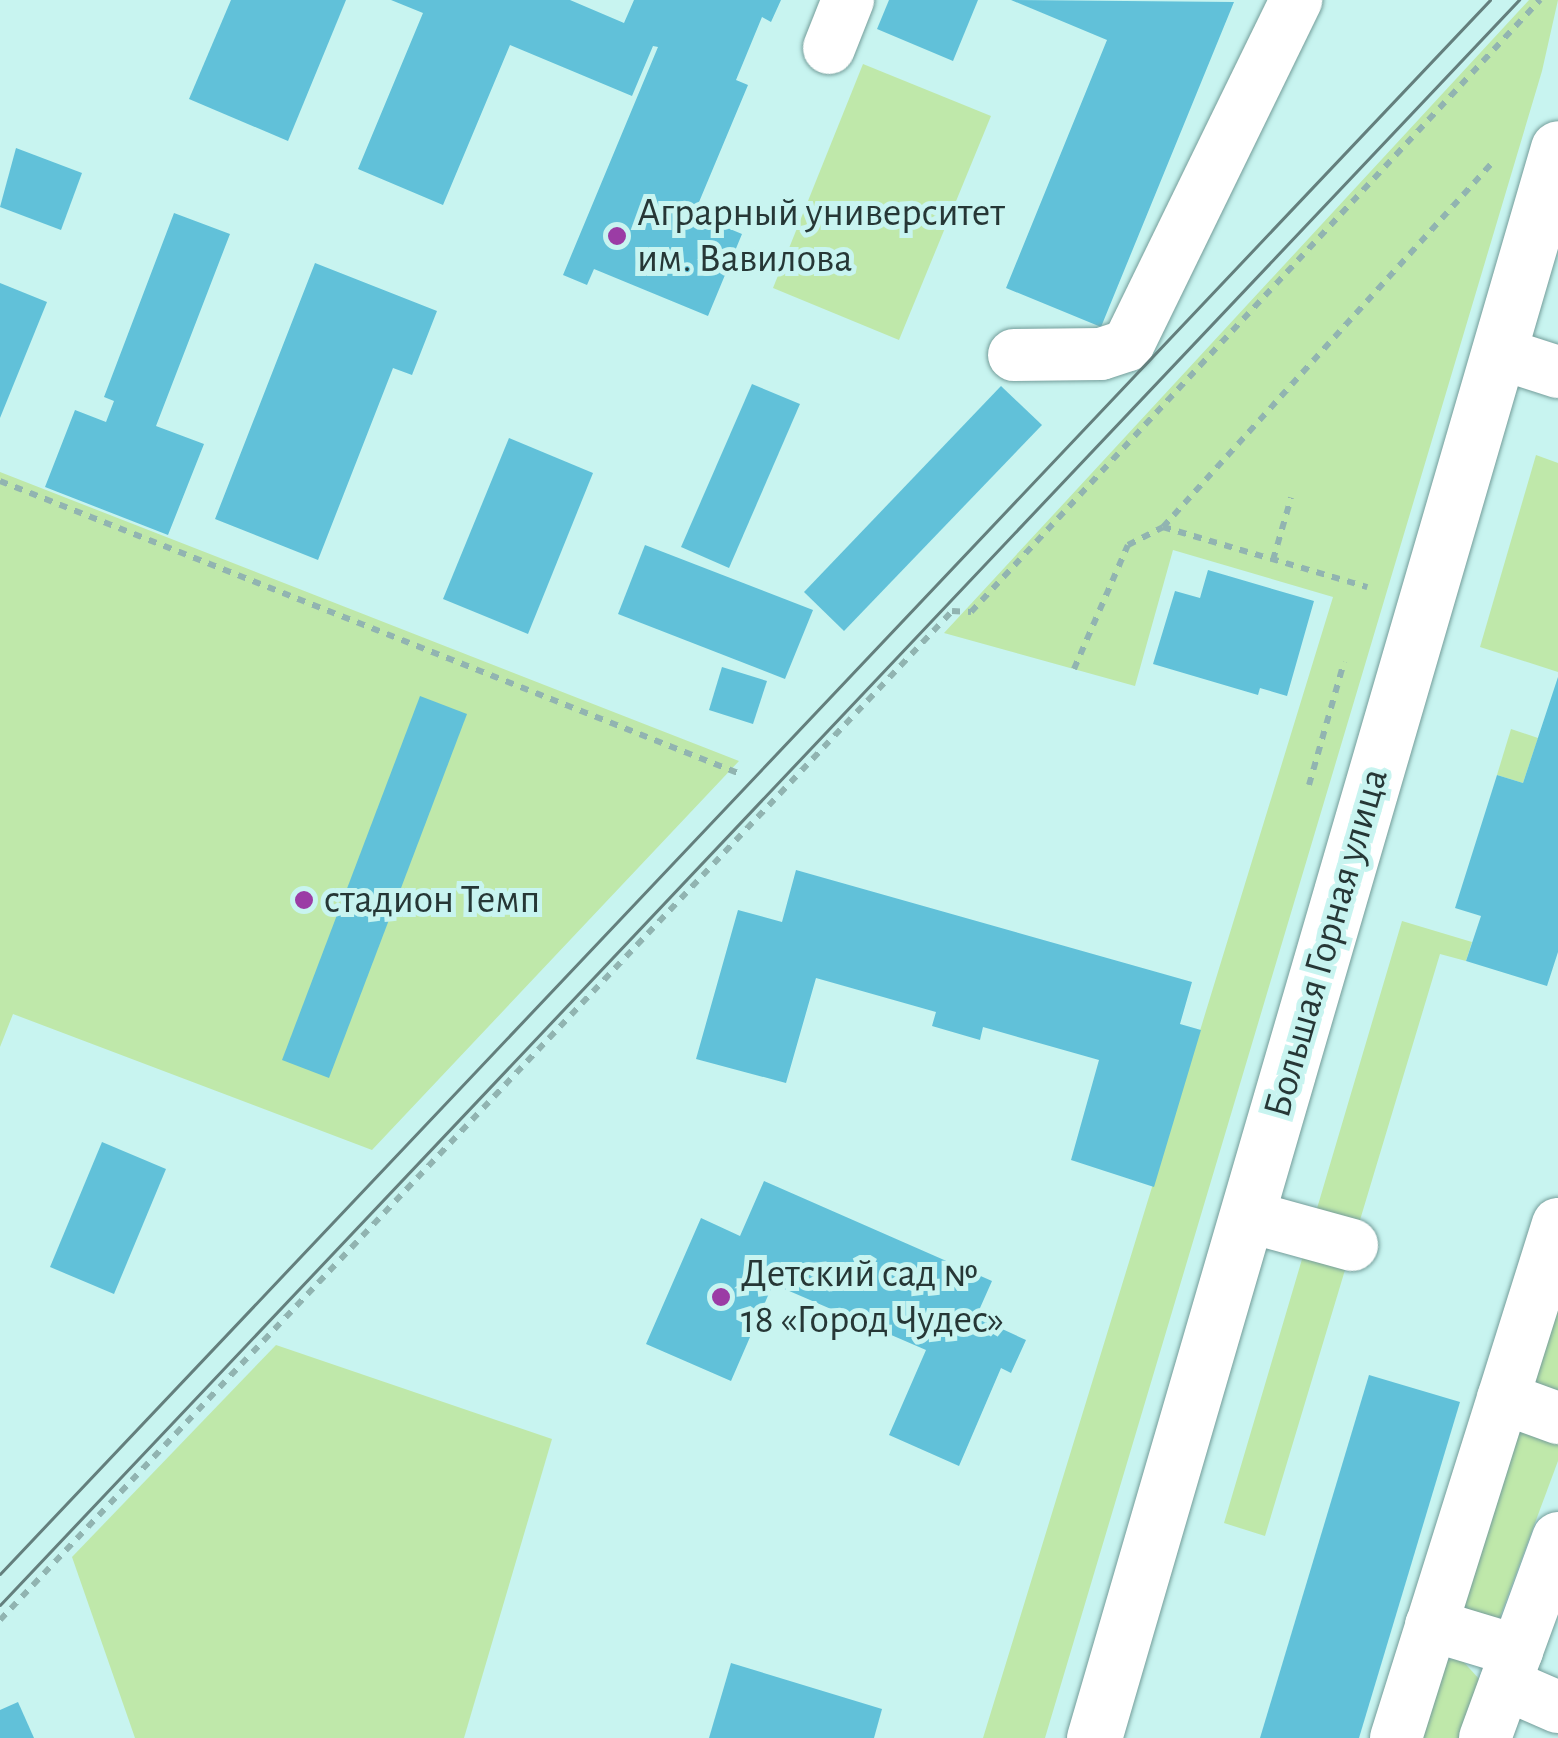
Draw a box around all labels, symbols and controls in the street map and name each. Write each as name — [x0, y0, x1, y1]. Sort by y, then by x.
place label: Аграрный университет им. Вавилова — [637, 189, 1005, 283]
marker: Аграрный университет им. Вавилова — [606, 225, 628, 247]
street label: Большая Горная улица — [1253, 763, 1399, 1123]
place label: стадион Темп — [324, 876, 540, 924]
marker: стадион Темп — [293, 889, 315, 911]
place label: Детский сад № 18 «Город Чудес» — [741, 1250, 1004, 1344]
marker: Детский сад № 18 «Город Чудес» — [710, 1286, 732, 1308]

